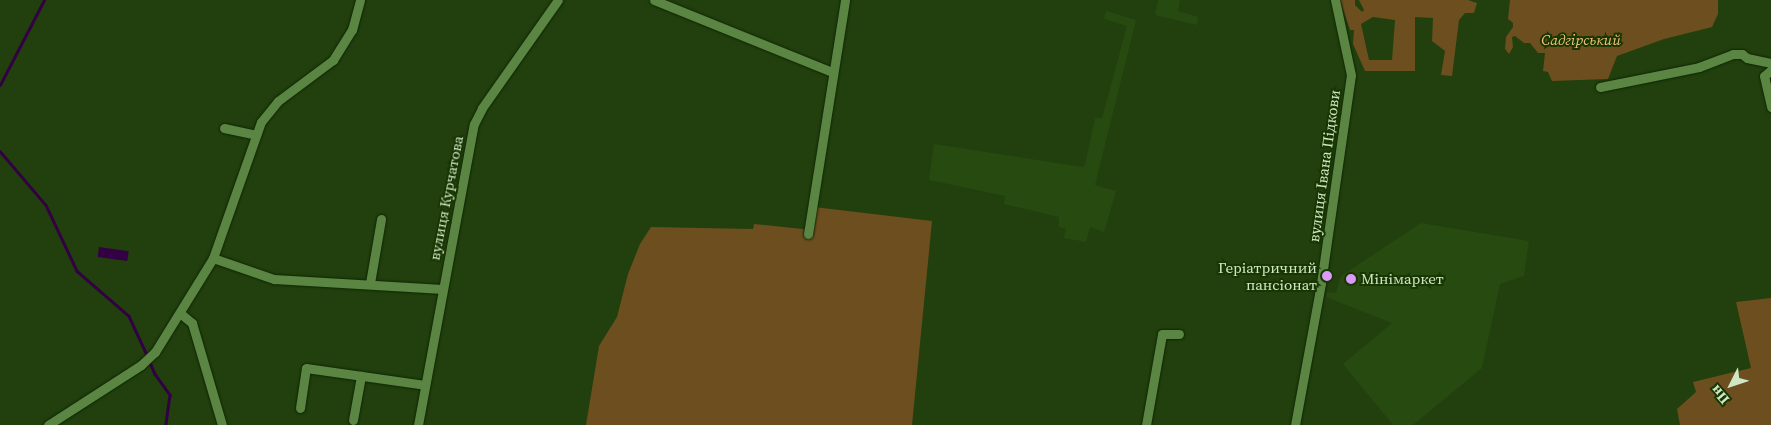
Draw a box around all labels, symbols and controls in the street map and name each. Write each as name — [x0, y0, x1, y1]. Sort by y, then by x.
park label: Садгірський — [1541, 31, 1621, 49]
street label: вулиця Івана Підкови — [1304, 89, 1344, 243]
street label: вулиця Курчатова — [425, 134, 467, 262]
place label: Геріатричний пансіонат — [1218, 258, 1317, 293]
marker: Геріатричний пансіонат — [1321, 270, 1333, 282]
place label: Мінімаркет — [1361, 270, 1444, 288]
marker: Мінімаркет — [1345, 273, 1357, 285]
north arrow — [1706, 360, 1756, 410]
text: Пн — [1706, 381, 1734, 409]

